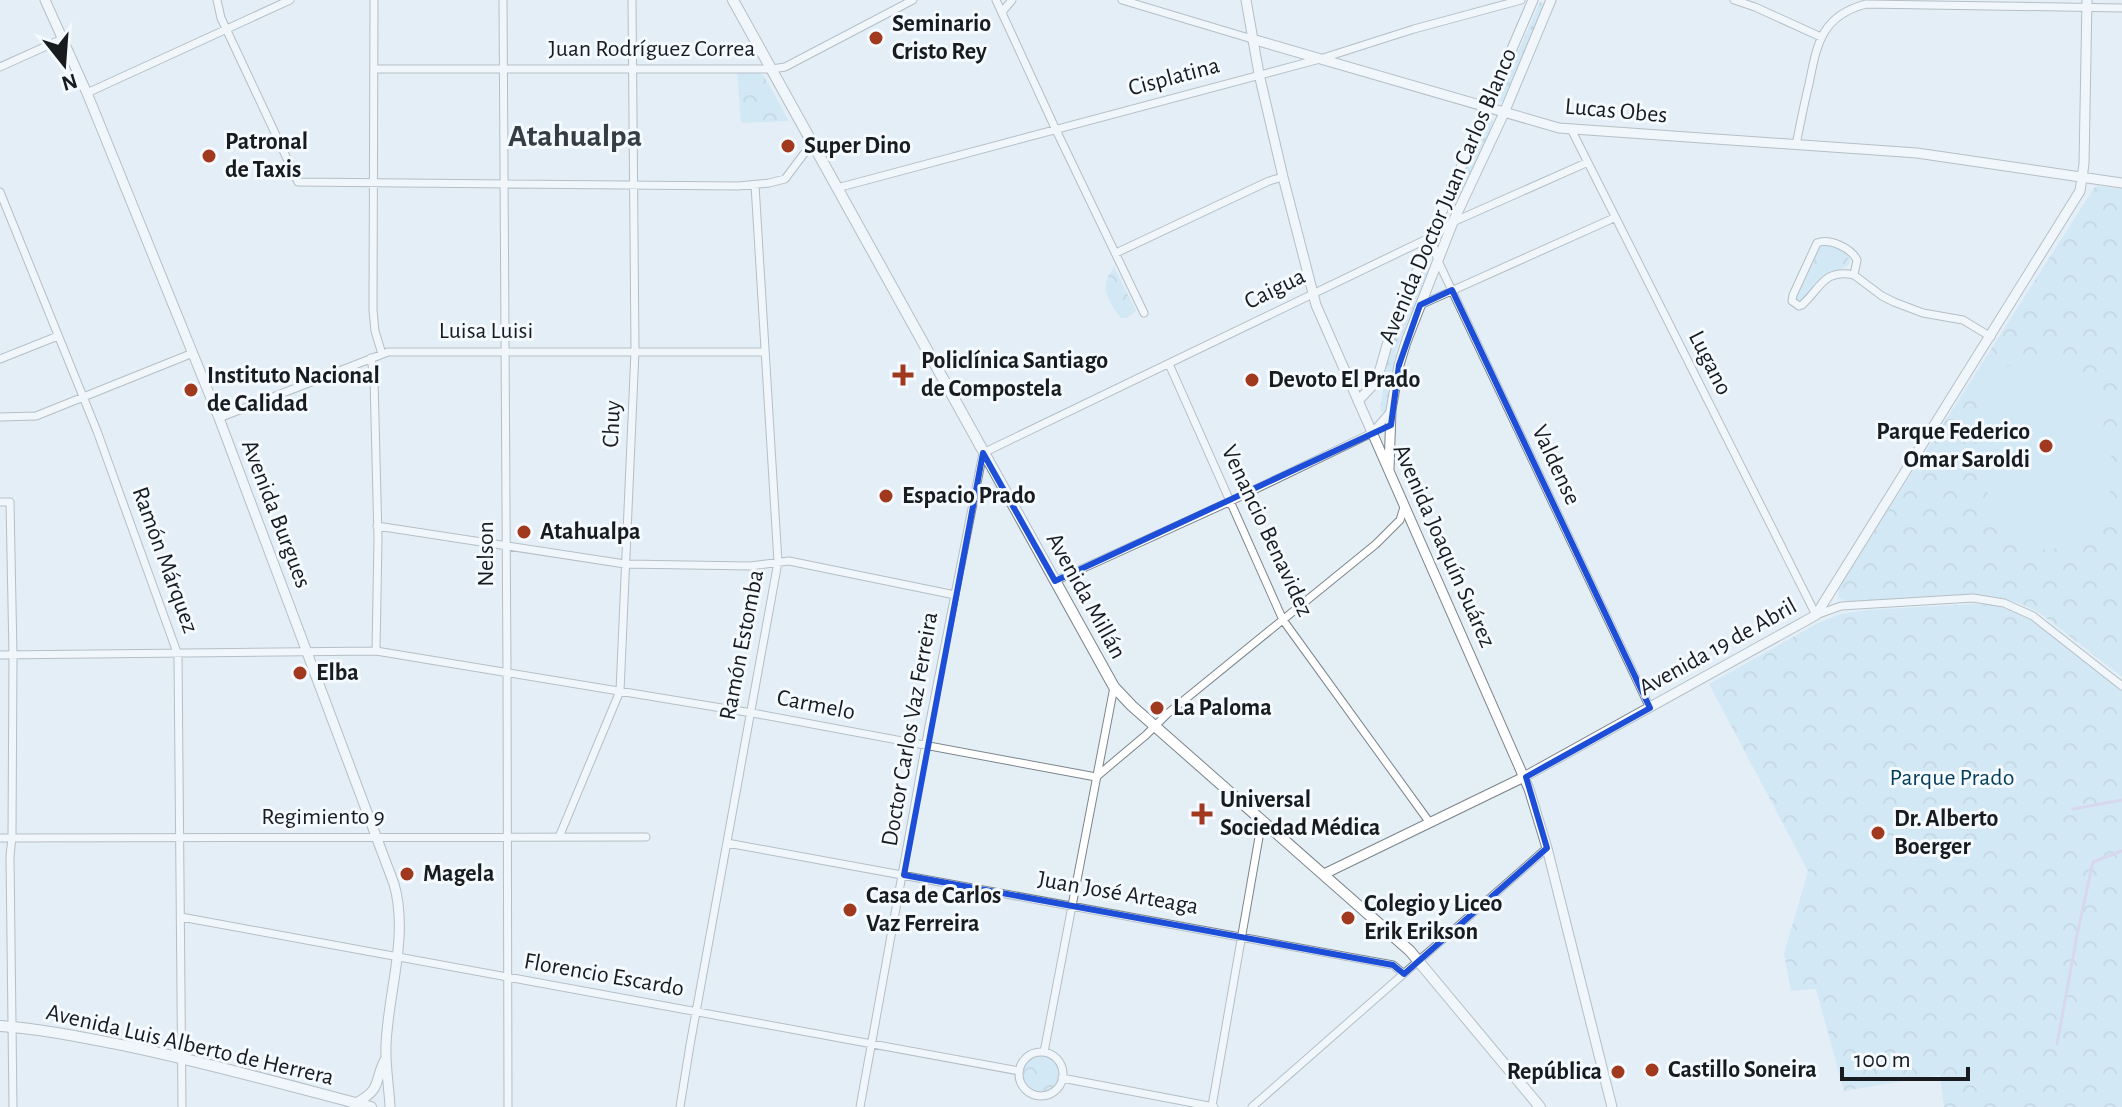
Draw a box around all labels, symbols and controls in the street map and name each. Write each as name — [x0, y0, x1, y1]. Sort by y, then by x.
place label: Seminario Cristo Rey — [892, 12, 991, 64]
north arrow — [24, 24, 104, 104]
marker: Seminario Cristo Rey — [867, 29, 885, 47]
street label: Juan Rodríguez Correa — [549, 37, 755, 61]
street label: Avenida Doctor Juan Carlos Blanco — [1375, 45, 1521, 347]
street label: Cisplatina — [1126, 53, 1222, 101]
text: N — [59, 69, 80, 95]
street label: Lucas Obes — [1564, 95, 1668, 127]
district label: Atahualpa — [508, 120, 642, 152]
place label: Patronal de Taxis — [225, 130, 308, 182]
place label: Super Dino — [804, 134, 911, 158]
marker: Super Dino — [779, 137, 797, 155]
marker: Patronal de Taxis — [200, 147, 218, 165]
street label: Caigua — [1241, 264, 1309, 314]
street label: Luisa Luisi — [439, 319, 533, 343]
street label: Lugano — [1684, 327, 1736, 399]
place label: Policlínica Santiago de Compostela — [921, 349, 1108, 401]
place label: Instituto Nacional de Calidad — [207, 364, 380, 416]
marker: Policlínica Santiago de Compostela — [892, 364, 914, 386]
place label: Devoto El Prado — [1268, 368, 1420, 392]
marker: Devoto El Prado — [1243, 371, 1261, 389]
marker: Instituto Nacional de Calidad — [182, 381, 200, 399]
street label: Chuy — [599, 400, 625, 448]
place label: Parque Federico Omar Saroldi — [1876, 420, 2030, 472]
street label: Valdense — [1527, 421, 1585, 509]
street label: Avenida Burgues — [237, 437, 315, 591]
marker: Parque Federico Omar Saroldi — [2037, 437, 2055, 455]
street label: Avenida Joaquín Suárez — [1388, 441, 1500, 651]
street label: Venancio Benavidez — [1217, 442, 1317, 621]
street label: Ramón Márquez — [127, 484, 203, 636]
place label: Espacio Prado — [902, 484, 1036, 508]
marker: Espacio Prado — [877, 487, 895, 505]
place label: Atahualpa — [540, 520, 641, 544]
street label: Nelson — [474, 521, 498, 587]
marker: Atahualpa — [515, 523, 533, 541]
street label: Avenida Millán — [1042, 529, 1130, 663]
street label: Ramón Estomba — [716, 568, 768, 722]
street label: Avenida 19 de Abril — [1635, 594, 1801, 700]
street label: Doctor Carlos Vaz Ferreira — [878, 610, 942, 848]
place label: Elba — [316, 661, 359, 685]
marker: Elba — [291, 664, 309, 682]
street label: Carmelo — [775, 686, 857, 724]
place label: La Paloma — [1173, 696, 1272, 720]
marker: La Paloma — [1148, 699, 1166, 717]
park label: Parque Prado — [1890, 766, 2014, 790]
place label: Universal Sociedad Médica — [1220, 788, 1380, 840]
marker: Universal Sociedad Médica — [1191, 803, 1213, 825]
street label: Regimiento 9 — [261, 805, 385, 829]
place label: Dr. Alberto Boerger — [1894, 807, 1999, 859]
marker: Dr. Alberto Boerger — [1869, 824, 1887, 842]
place label: Magela — [423, 862, 494, 886]
marker: Magela — [398, 865, 416, 883]
street label: Juan José Arteaga — [1036, 867, 1200, 919]
place label: Casa de Carlos Vaz Ferreira — [866, 884, 1001, 936]
place label: Colegio y Liceo Erik Erikson — [1364, 892, 1503, 944]
marker: Casa de Carlos Vaz Ferreira — [841, 901, 859, 919]
marker: Colegio y Liceo Erik Erikson — [1339, 909, 1357, 927]
street label: Florencio Escardo — [522, 949, 686, 1001]
street label: Avenida Luis Alberto de Herrera — [44, 1000, 336, 1090]
scale bar — [1842, 1031, 1968, 1081]
text: 100 m — [1854, 1048, 1911, 1072]
place label: Castillo Soneira — [1668, 1058, 1817, 1082]
place label: República — [1507, 1060, 1602, 1084]
marker: Castillo Soneira — [1643, 1061, 1661, 1079]
marker: República — [1609, 1063, 1627, 1081]

